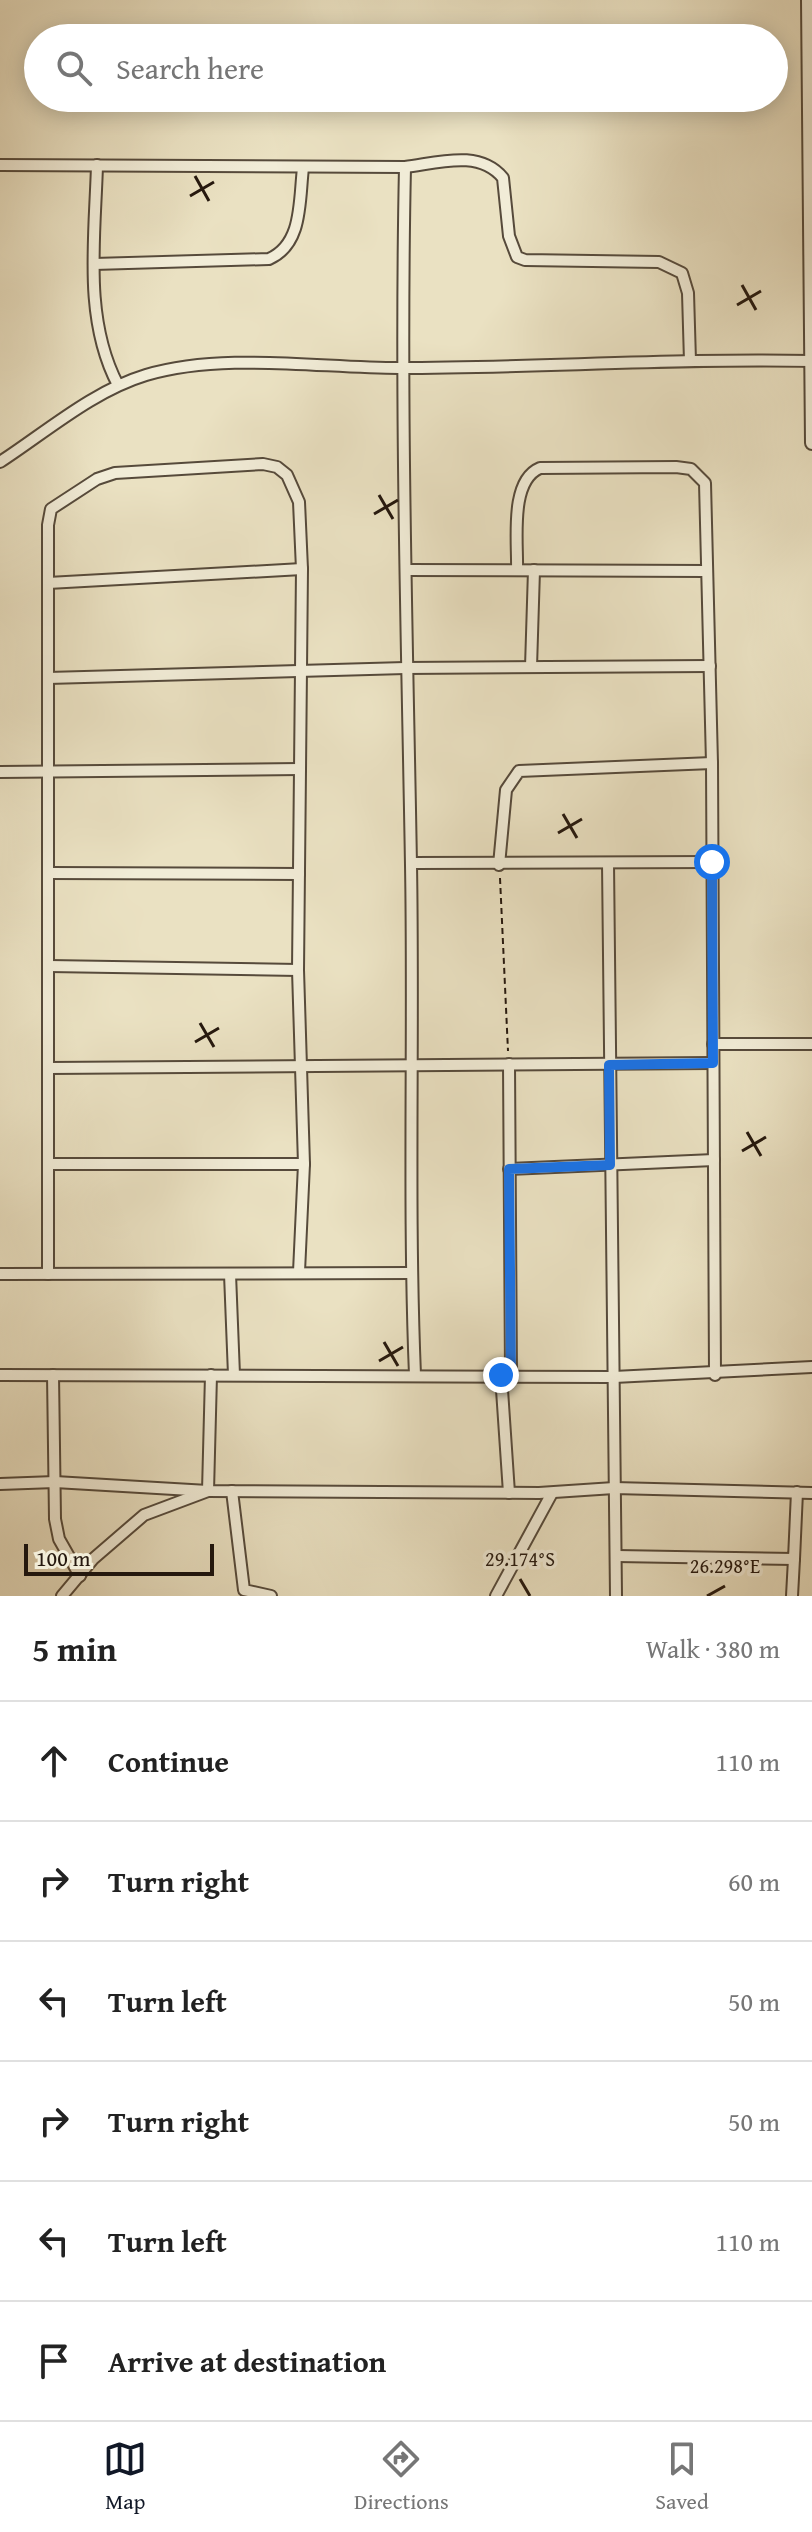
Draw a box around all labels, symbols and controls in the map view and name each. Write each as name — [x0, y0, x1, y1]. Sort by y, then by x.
search box — [24, 24, 788, 112]
icon: search — [52, 46, 96, 90]
text: Search here — [116, 46, 264, 90]
route start — [694, 844, 730, 880]
route end — [483, 1357, 519, 1393]
scale bar — [24, 1540, 214, 1576]
text: 100 m — [36, 1542, 91, 1574]
text: 29.174°S — [485, 1544, 555, 1573]
text: 26.298°E — [690, 1551, 760, 1580]
text: 5 min — [32, 1624, 117, 1673]
text: Walk · 380 m — [646, 1629, 780, 1668]
icon: ahead — [32, 1739, 76, 1783]
text: Continue — [108, 1739, 229, 1783]
text: 110 m — [715, 1742, 780, 1781]
icon: right — [32, 1859, 76, 1903]
text: Turn right — [108, 1859, 249, 1903]
text: 60 m — [728, 1862, 780, 1901]
icon: left — [32, 1979, 76, 2023]
text: Turn left — [108, 1979, 227, 2023]
text: 50 m — [728, 1982, 780, 2021]
icon: right — [32, 2099, 76, 2143]
text: Turn right — [108, 2099, 249, 2143]
text: 50 m — [728, 2102, 780, 2141]
icon: left — [32, 2219, 76, 2263]
text: Turn left — [108, 2219, 227, 2263]
text: 110 m — [715, 2222, 780, 2261]
icon: arrive — [32, 2339, 76, 2383]
text: Arrive at destination — [108, 2339, 386, 2383]
tab: Map — [103, 2437, 147, 2517]
tab: Directions — [354, 2437, 449, 2517]
tab: Saved — [655, 2437, 709, 2517]

